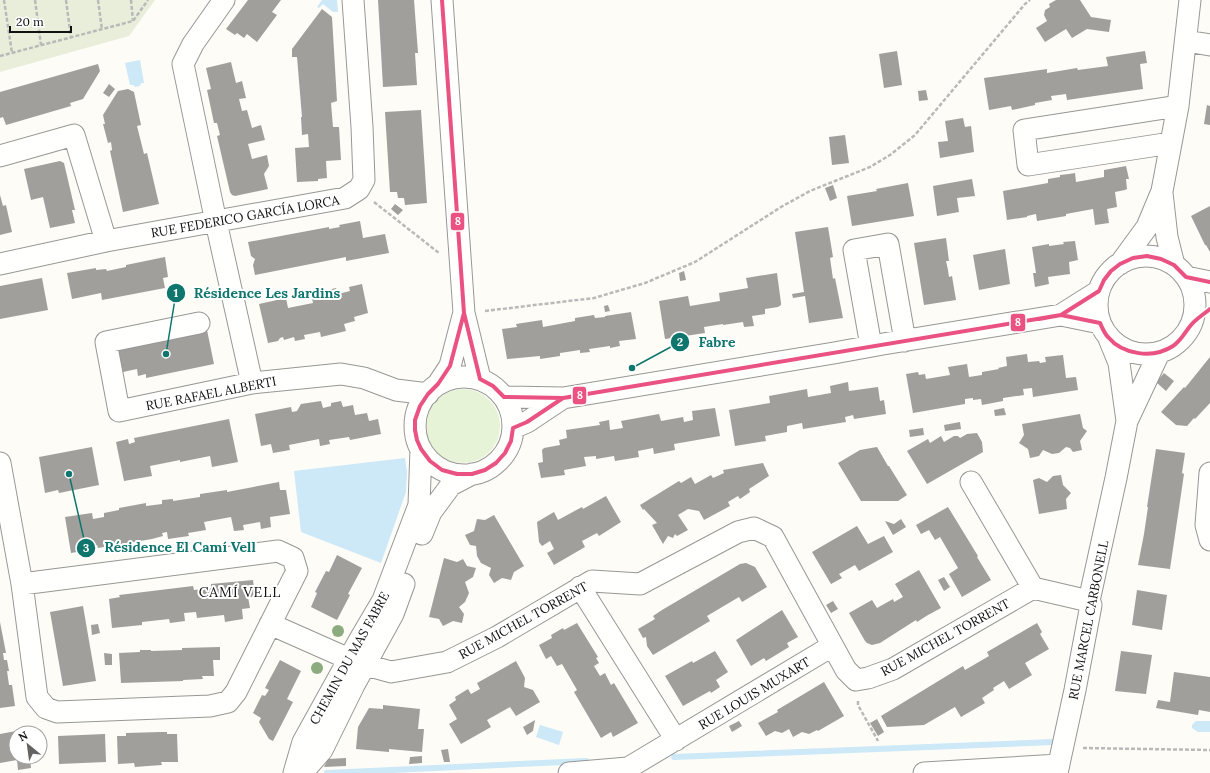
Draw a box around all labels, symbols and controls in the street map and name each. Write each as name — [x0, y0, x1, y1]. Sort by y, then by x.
scale bar — [10, 8, 71, 34]
text: 20 m — [16, 14, 44, 29]
street label: RUE FEDERICO GARCÍA LORCA — [149, 191, 342, 241]
line badge: 8 — [450, 212, 465, 231]
text: 8 — [455, 214, 461, 228]
callout: Résidence Les Jardins — [166, 280, 349, 306]
text: Résidence Les Jardins — [194, 284, 340, 302]
text: 1 — [174, 285, 179, 300]
line badge: 8 — [1010, 313, 1026, 332]
text: 8 — [1015, 315, 1021, 329]
callout: Fabre — [670, 329, 743, 355]
text: Fabre — [699, 333, 736, 351]
text: 2 — [677, 334, 683, 349]
street label: RUE RAFAEL ALBERTI — [144, 372, 278, 414]
line badge: 8 — [572, 386, 587, 405]
text: 8 — [577, 388, 583, 402]
callout: Résidence El Camí Vell — [76, 535, 263, 561]
text: Résidence El Camí Vell — [104, 538, 256, 556]
street label: RUE MARCEL CARBONELL — [1065, 538, 1112, 701]
text: 3 — [83, 540, 90, 555]
street label: RUE MICHEL TORRENT — [456, 578, 591, 663]
district label: CAMÍ VELL — [199, 583, 281, 601]
street label: CHEMIN DU MAS FABRE — [306, 589, 393, 728]
street label: RUE MICHEL TORRENT — [878, 595, 1013, 680]
street label: RUE LOUIS MUXART — [695, 653, 814, 733]
north arrow — [8, 725, 48, 765]
text: N — [16, 728, 31, 744]

